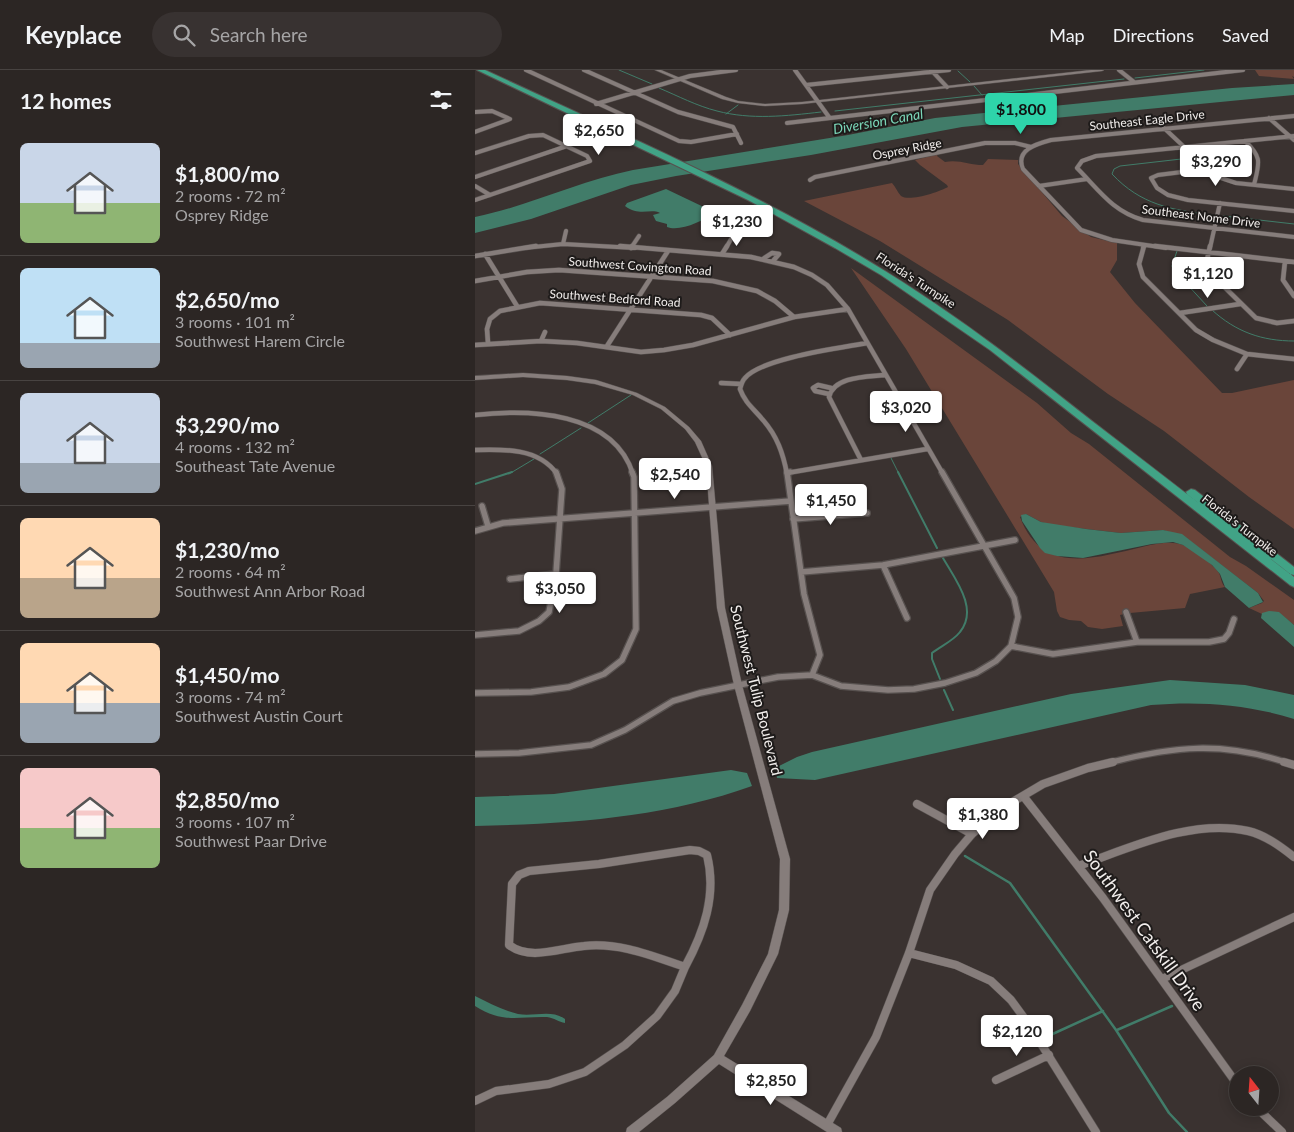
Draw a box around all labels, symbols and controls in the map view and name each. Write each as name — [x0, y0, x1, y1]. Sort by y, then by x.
search box — [152, 12, 502, 57]
text: Keyplace — [25, 20, 122, 49]
icon: search — [170, 21, 198, 49]
text: Search here — [210, 23, 308, 46]
text: Map — [1049, 24, 1085, 46]
text: Directions — [1113, 24, 1194, 46]
text: Saved — [1222, 24, 1269, 46]
icon: filters — [427, 86, 455, 114]
text: 12 homes — [20, 88, 111, 113]
pin: $1,800 — [980, 92, 1062, 135]
text: $1,800 — [996, 99, 1046, 118]
water label: Diversion Canal — [832, 105, 924, 137]
street label: Southeast Eagle Drive — [1089, 106, 1205, 134]
pin: $2,650 — [558, 114, 640, 156]
text: $2,650 — [574, 120, 624, 139]
street label: Osprey Ridge — [871, 135, 943, 163]
pin: $3,290 — [1175, 144, 1257, 187]
text: $3,290 — [1191, 151, 1241, 170]
text: $1,800/mo — [175, 161, 280, 186]
icon: home — [60, 163, 120, 223]
text: 2 rooms · 72 m² — [175, 186, 286, 205]
street label: Southeast Nome Drive — [1141, 201, 1261, 231]
pin: $1,230 — [696, 204, 778, 247]
text: Osprey Ridge — [175, 205, 269, 224]
text: $1,230 — [712, 211, 762, 230]
street label: Florida's Turnpike — [873, 249, 959, 311]
street label: Southwest Covington Road — [568, 254, 712, 278]
pin: $1,120 — [1167, 256, 1249, 299]
text: $1,120 — [1183, 263, 1233, 282]
street label: Southwest Bedford Road — [549, 286, 681, 310]
text: $2,650/mo — [175, 287, 280, 312]
icon: home — [60, 288, 120, 348]
text: 3 rooms · 101 m² — [175, 312, 295, 331]
text: Southwest Harem Circle — [175, 331, 345, 350]
pin: $3,020 — [865, 390, 947, 433]
text: $3,020 — [881, 397, 931, 416]
text: $3,290/mo — [175, 412, 280, 437]
icon: home — [60, 413, 120, 473]
text: 4 rooms · 132 m² — [175, 437, 295, 456]
text: Southeast Tate Avenue — [175, 456, 335, 475]
pin: $2,540 — [634, 458, 716, 500]
text: $2,540 — [650, 464, 700, 483]
pin: $1,450 — [790, 484, 872, 526]
text: $1,450 — [806, 490, 856, 509]
street label: Florida's Turnpike — [1199, 491, 1281, 559]
text: $1,230/mo — [175, 537, 280, 562]
icon: home — [60, 538, 120, 598]
text: 2 rooms · 64 m² — [175, 562, 286, 581]
pin: $3,050 — [519, 572, 601, 614]
text: $3,050 — [535, 578, 585, 597]
text: Southwest Ann Arbor Road — [175, 581, 365, 600]
street label: Southwest Tulip Boulevard — [727, 603, 787, 777]
text: $1,450/mo — [175, 662, 280, 687]
icon: home — [60, 663, 120, 723]
text: 3 rooms · 74 m² — [175, 687, 286, 706]
text: Southwest Austin Court — [175, 706, 343, 725]
text: $2,850/mo — [175, 787, 280, 812]
icon: home — [60, 788, 120, 848]
pin: $1,380 — [942, 798, 1024, 840]
text: $1,380 — [958, 804, 1008, 823]
text: 3 rooms · 107 m² — [175, 812, 295, 831]
text: Southwest Paar Drive — [175, 831, 327, 850]
street label: Southwest Catskill Drive — [1079, 845, 1211, 1015]
pin: $2,120 — [976, 1014, 1058, 1057]
text: $2,120 — [992, 1021, 1042, 1040]
pin: $2,850 — [730, 1064, 812, 1106]
north arrow — [1229, 1066, 1279, 1116]
map controls — [1229, 1066, 1279, 1116]
text: $2,850 — [746, 1070, 796, 1089]

